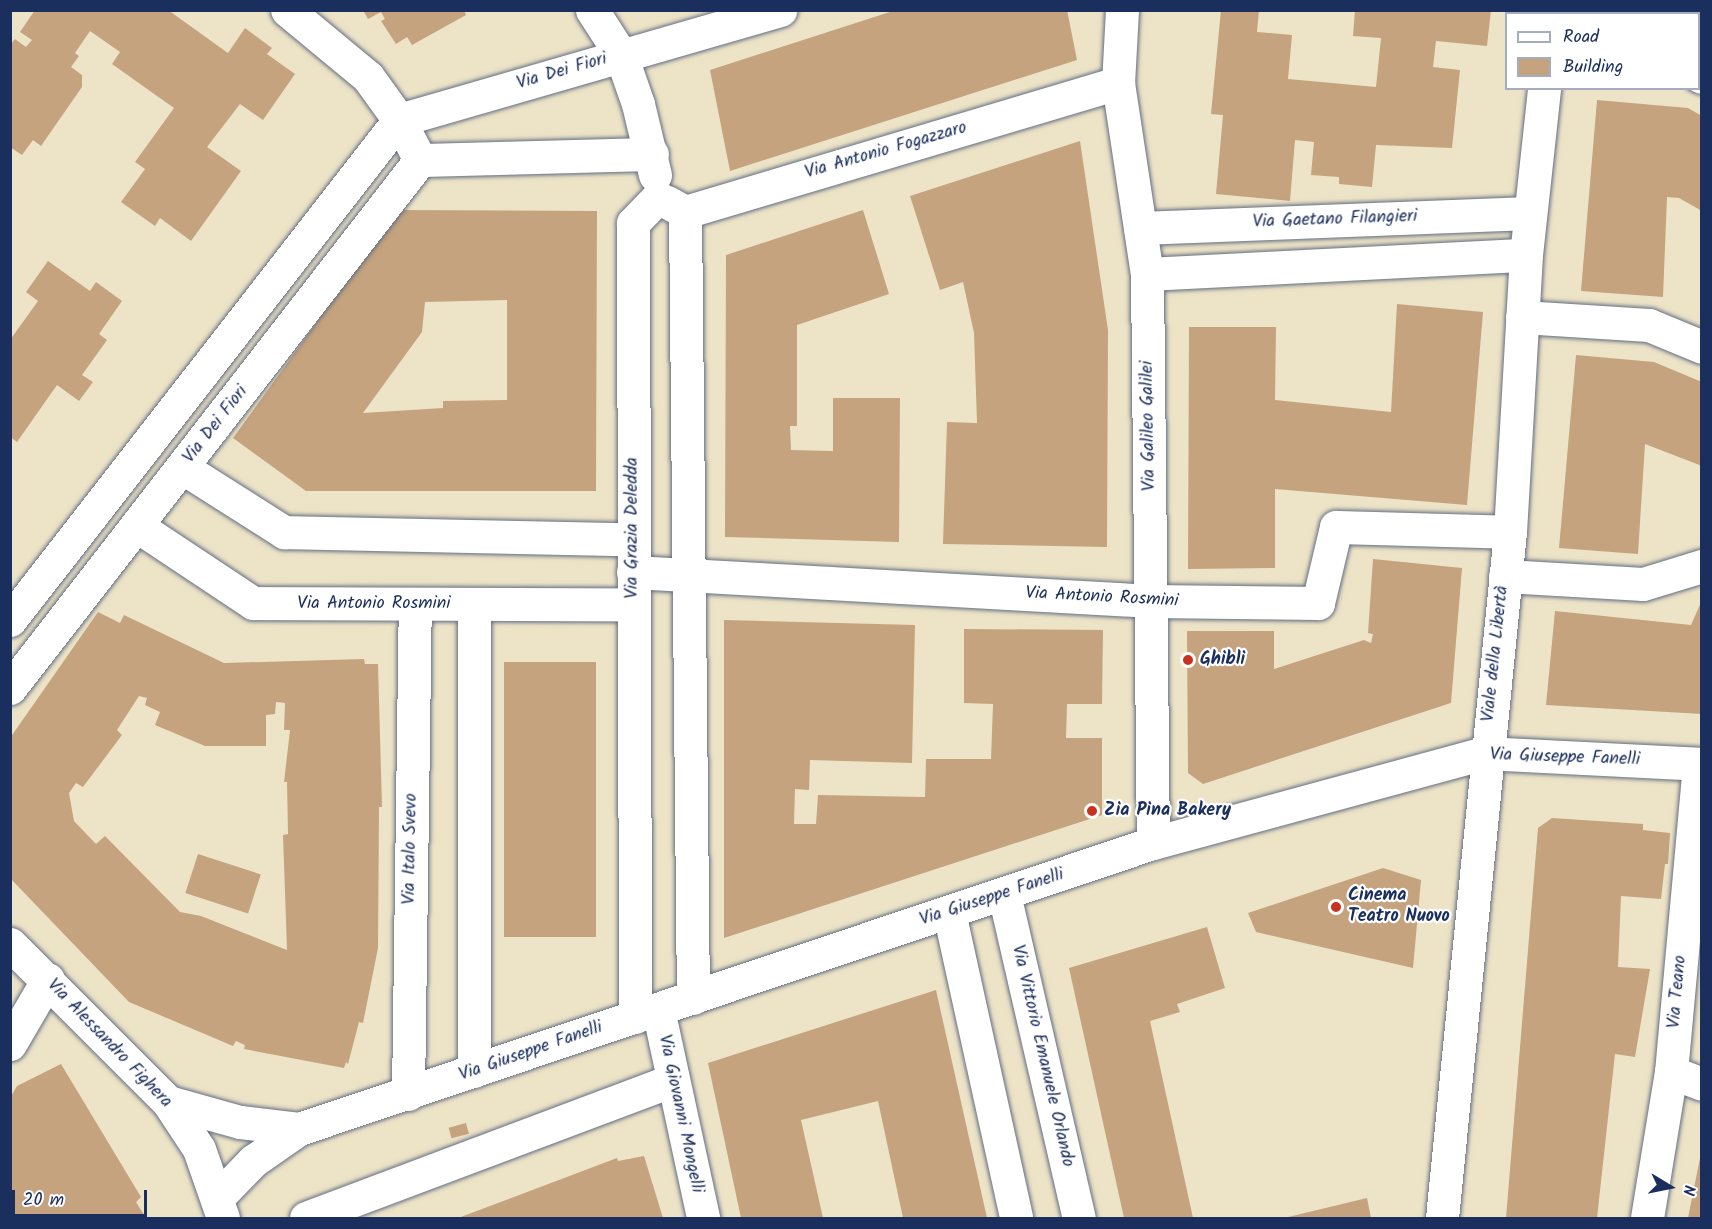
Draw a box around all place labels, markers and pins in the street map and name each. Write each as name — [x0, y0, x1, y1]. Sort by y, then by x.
place label: Ghibli — [1200, 649, 1245, 671]
marker: Ghibli — [1181, 653, 1195, 667]
place label: Zia Pina Bakery — [1104, 800, 1231, 822]
marker: Zia Pina Bakery — [1085, 804, 1099, 818]
place label: Cinema Teatro Nuovo — [1348, 886, 1450, 928]
marker: Cinema Teatro Nuovo — [1329, 900, 1343, 914]

